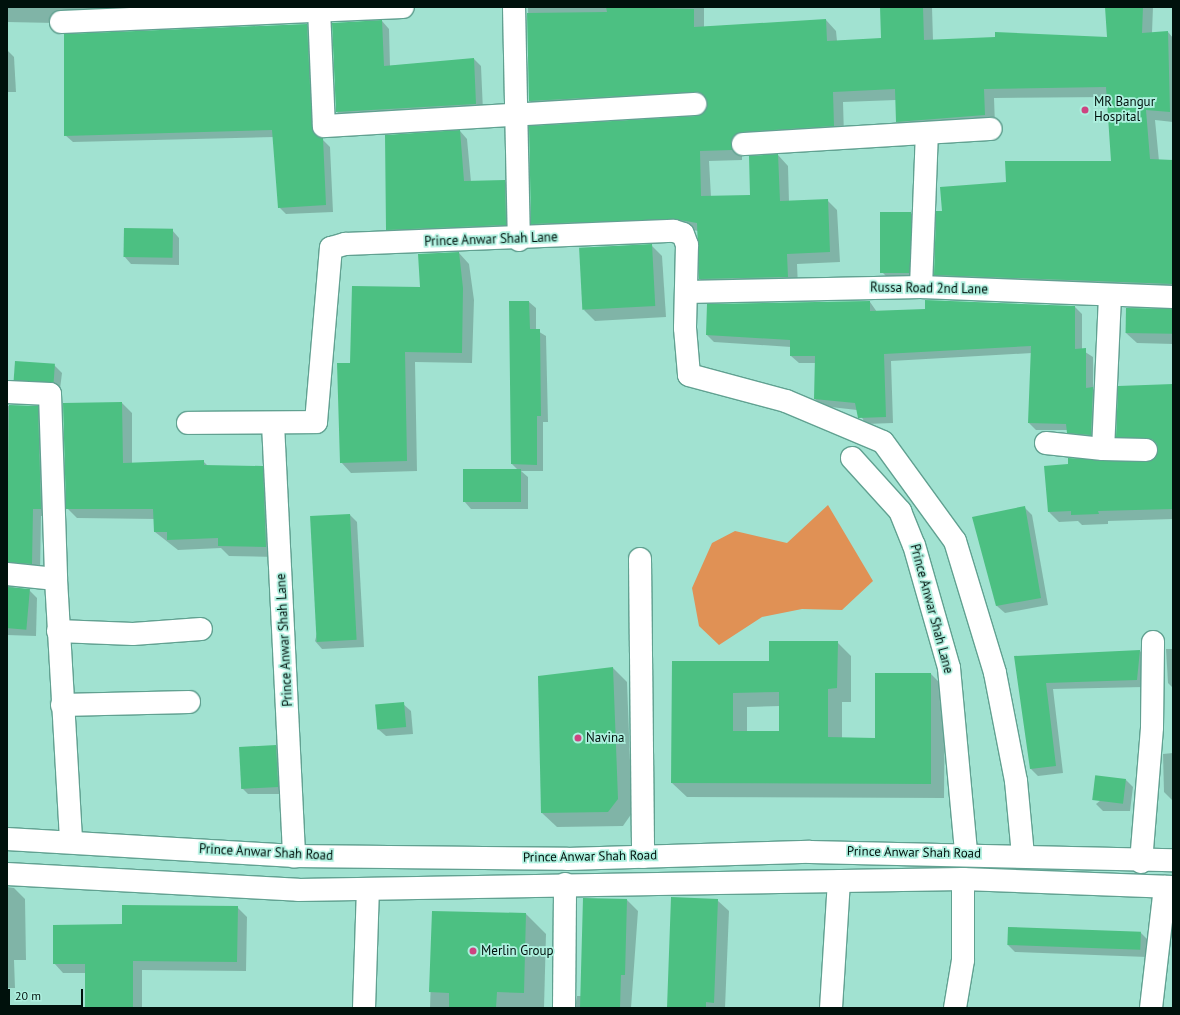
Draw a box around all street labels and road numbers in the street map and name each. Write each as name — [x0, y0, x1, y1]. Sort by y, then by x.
street label: Prince Anwar Shah Lane — [424, 230, 558, 250]
street label: Russa Road 2nd Lane — [870, 280, 988, 298]
street label: Prince Anwar Shah Lane — [906, 542, 956, 676]
street label: Prince Anwar Shah Lane — [274, 573, 296, 707]
street label: Prince Anwar Shah Road — [198, 842, 334, 864]
street label: Prince Anwar Shah Road — [847, 844, 981, 862]
street label: Prince Anwar Shah Road — [523, 848, 657, 866]

